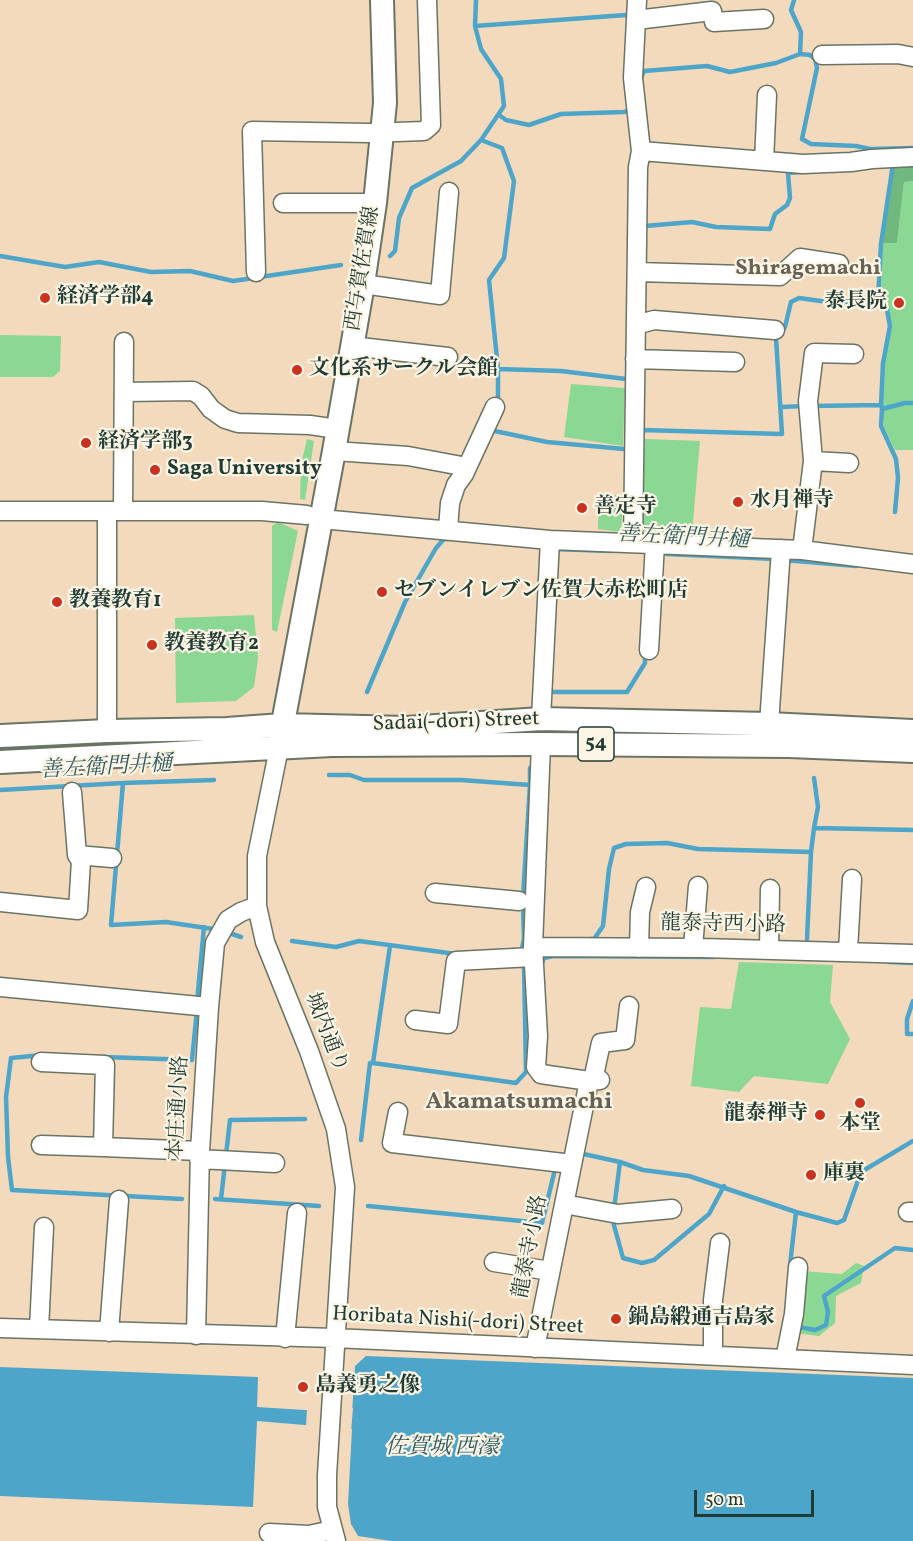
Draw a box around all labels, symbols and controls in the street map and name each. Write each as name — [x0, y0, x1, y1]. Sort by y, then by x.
street label: 西与賀佐賀線 — [342, 205, 386, 333]
district label: Shiragemachi — [735, 257, 881, 283]
place label: 経済学部4 — [57, 285, 154, 311]
place label: 泰長院 — [824, 290, 887, 316]
marker: 経済学部4 — [38, 291, 52, 305]
marker: 泰長院 — [892, 296, 906, 310]
place label: 文化系サークル会館 — [309, 357, 498, 383]
marker: 文化系サークル会館 — [290, 363, 304, 377]
place label: 経済学部3 — [98, 430, 193, 456]
marker: 経済学部3 — [79, 436, 93, 450]
place label: Saga University — [167, 457, 322, 483]
marker: Saga University — [148, 463, 162, 477]
place label: 水月禅寺 — [750, 489, 834, 515]
place label: 善定寺 — [594, 495, 657, 521]
marker: 水月禅寺 — [731, 495, 745, 509]
marker: 善定寺 — [575, 501, 589, 515]
water label: 善左衛門井樋 — [616, 522, 750, 556]
place label: セブンイレブン佐賀大赤松町店 — [394, 579, 688, 605]
marker: セブンイレブン佐賀大赤松町店 — [375, 585, 389, 599]
place label: 教養教育1 — [69, 589, 161, 615]
marker: 教養教育1 — [50, 595, 64, 609]
place label: 教養教育2 — [164, 632, 259, 658]
marker: 教養教育2 — [145, 638, 159, 652]
street label: Sadai(-dori) Street — [372, 707, 540, 739]
road number: 54 — [578, 727, 614, 761]
water label: 善左衛門井樋 — [39, 752, 173, 786]
street label: 龍泰寺西小路 — [660, 912, 786, 940]
street label: 城内通り — [298, 989, 352, 1077]
street label: 本庄通小路 — [165, 1055, 195, 1161]
district label: Akamatsumachi — [426, 1090, 612, 1118]
marker: 本堂 — [853, 1096, 867, 1110]
place label: 龍泰禅寺 — [724, 1102, 808, 1128]
marker: 龍泰禅寺 — [813, 1108, 827, 1122]
place label: 本堂 — [839, 1112, 881, 1138]
place label: 庫裏 — [823, 1162, 865, 1188]
marker: 庫裏 — [804, 1168, 818, 1182]
street label: 龍泰寺小路 — [510, 1193, 554, 1301]
street label: Horibata Nishi(-dori) Street — [332, 1303, 584, 1341]
place label: 鍋島緞通吉島家 — [628, 1306, 775, 1332]
marker: 鍋島緞通吉島家 — [609, 1312, 623, 1326]
place label: 島義勇之像 — [315, 1374, 420, 1400]
marker: 島義勇之像 — [296, 1380, 310, 1394]
water label: 佐賀城 西濠 — [385, 1436, 499, 1462]
scale bar — [697, 1478, 817, 1516]
text: 50 m — [705, 1488, 744, 1513]

